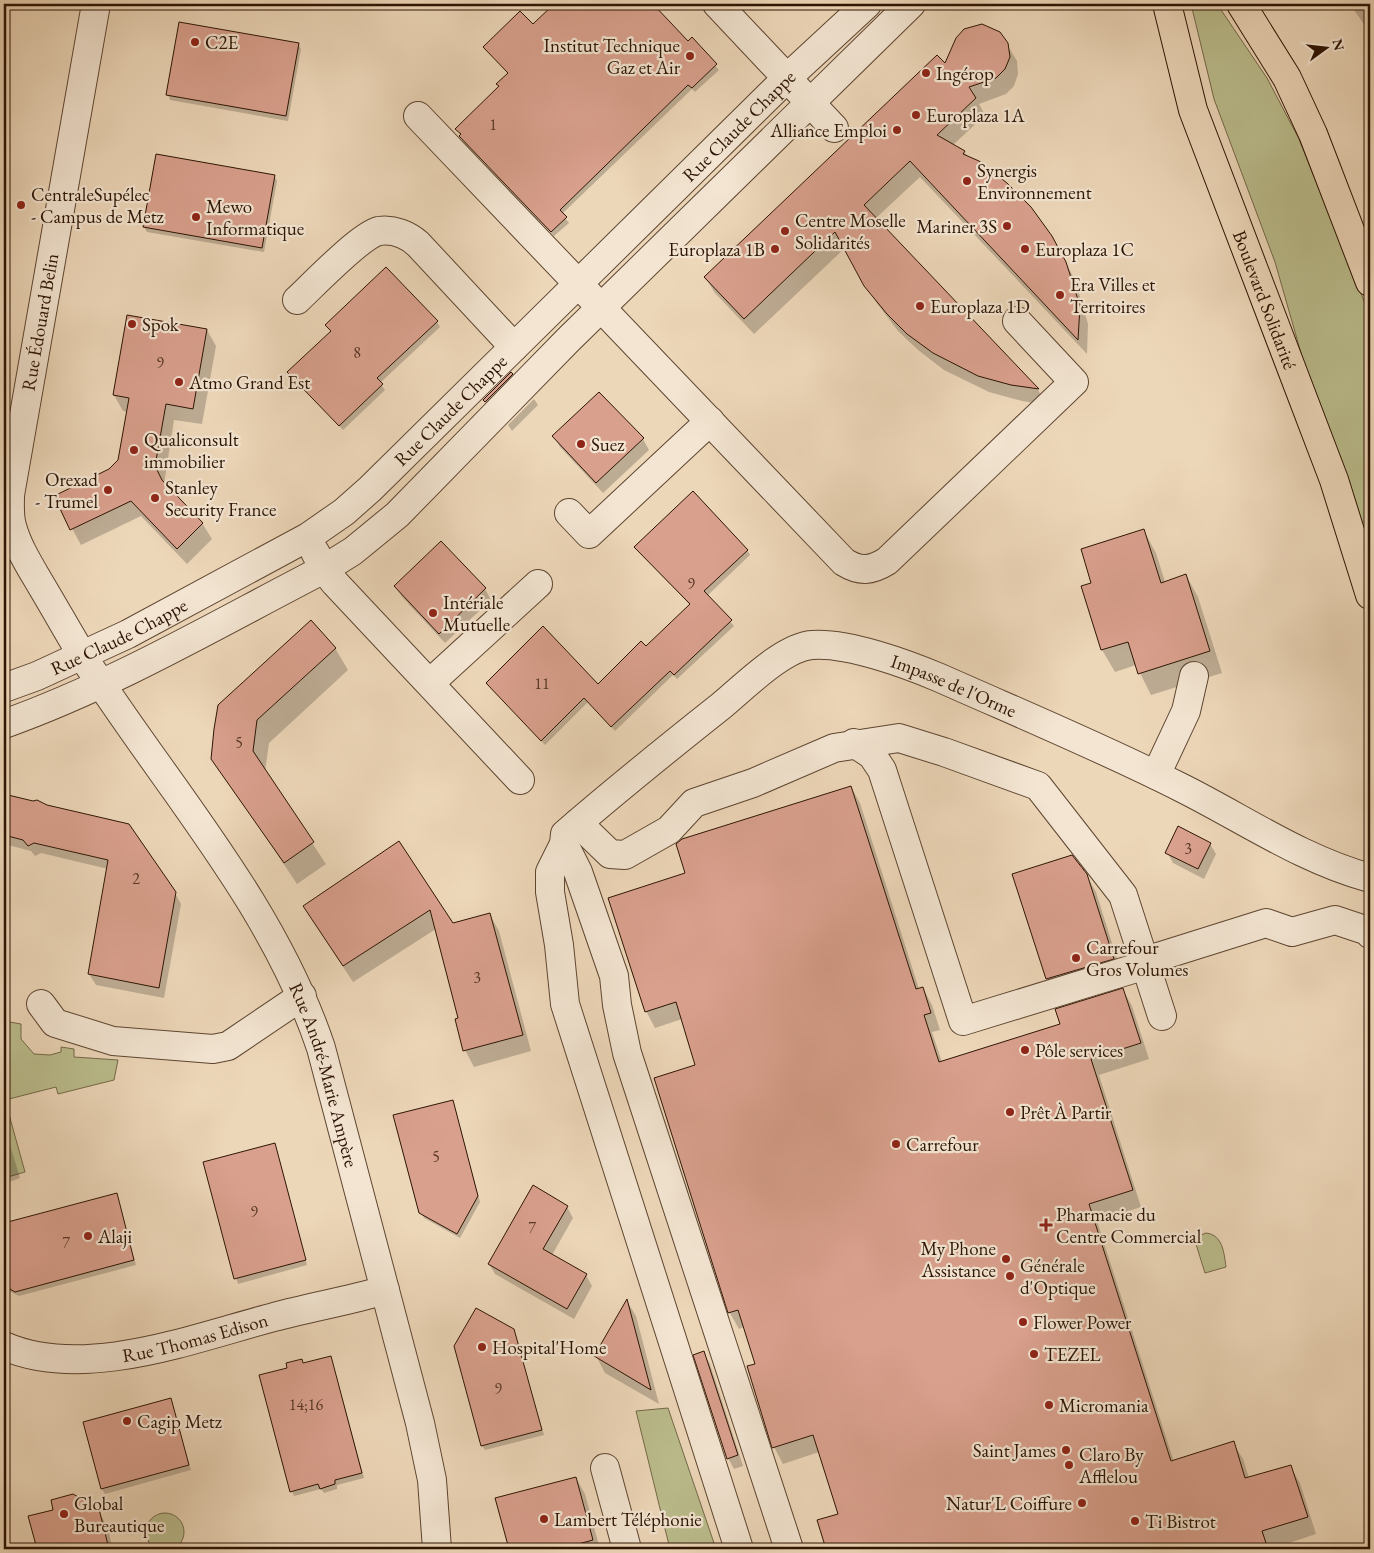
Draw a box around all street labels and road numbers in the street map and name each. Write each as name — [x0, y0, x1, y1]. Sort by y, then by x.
street label: Rue Claude Chappe — [677, 64, 801, 187]
street label: Boulevard Solidarité — [1227, 227, 1303, 373]
street label: Rue Édouard Belin — [16, 251, 64, 393]
street label: Rue Claude Chappe — [388, 349, 512, 471]
street label: Rue Claude Chappe — [46, 592, 191, 681]
street label: Impasse de l'Orme — [888, 648, 1021, 723]
street label: Rue André-Marie Ampère — [284, 978, 364, 1170]
street label: Rue Thomas Edison — [120, 1307, 271, 1368]

